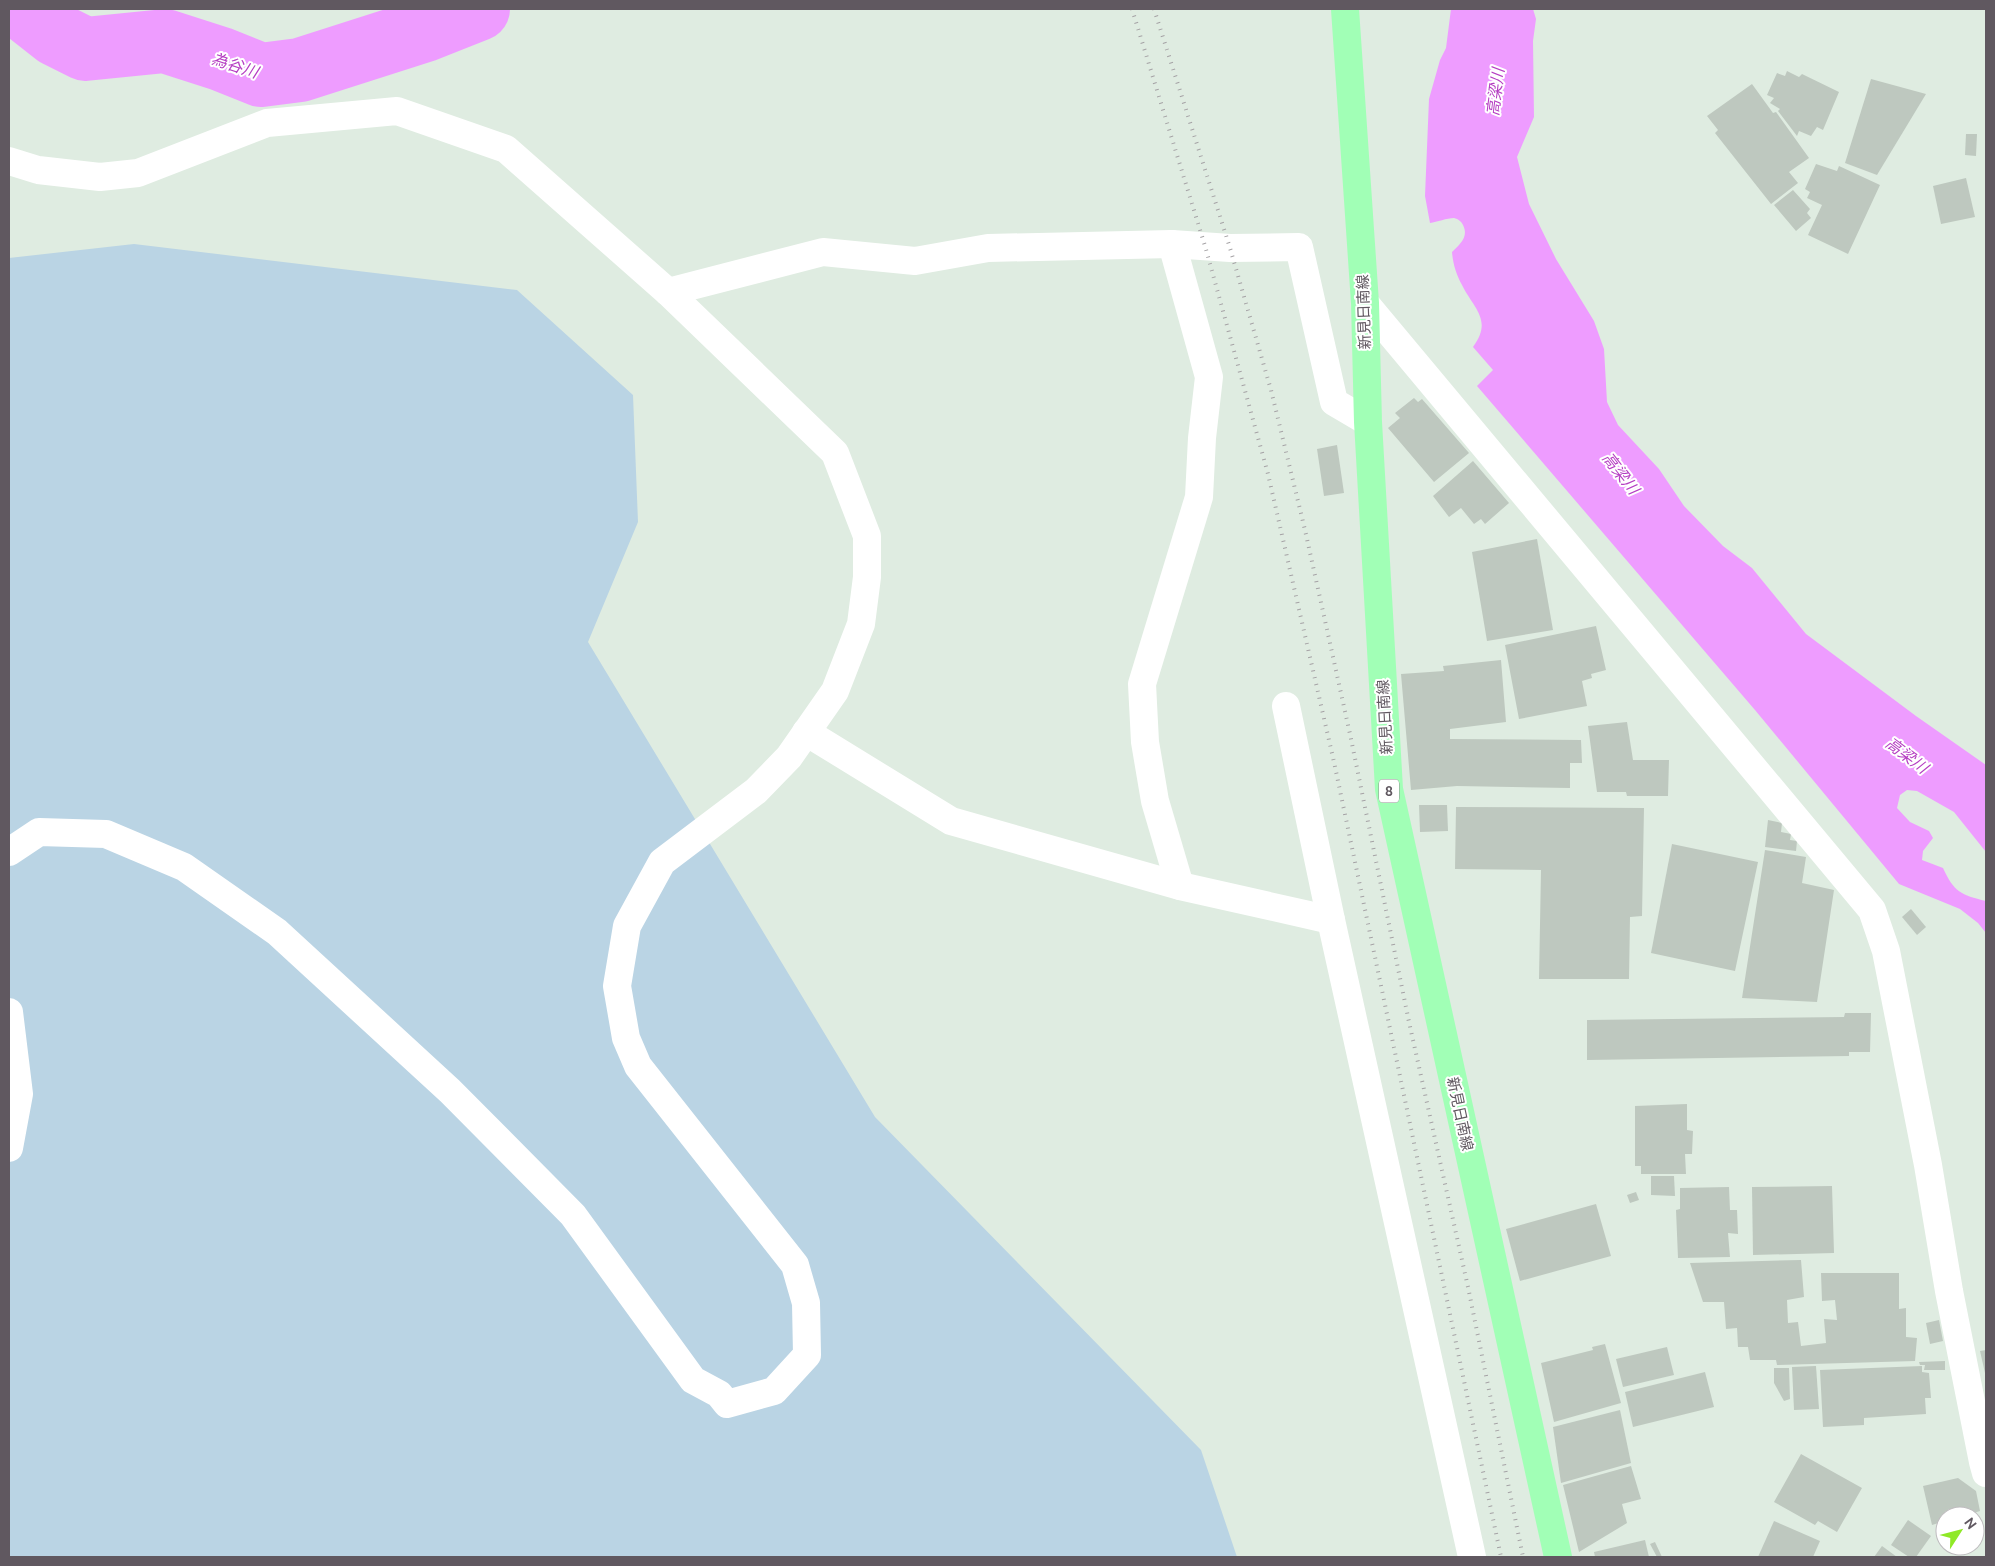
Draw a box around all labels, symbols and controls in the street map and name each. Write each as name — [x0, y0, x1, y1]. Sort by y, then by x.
water label: 為谷川 — [209, 49, 263, 82]
water label: 高梁川 — [1483, 65, 1507, 117]
street label: 新見日南線 — [1354, 274, 1373, 350]
water label: 高梁川 — [1599, 449, 1644, 499]
street label: 新見日南線 — [1374, 679, 1395, 755]
water label: 高梁川 — [1882, 733, 1933, 778]
road number: 8 — [1379, 779, 1399, 802]
street label: 新見日南線 — [1444, 1075, 1477, 1152]
north arrow — [1935, 1506, 1985, 1556]
text: N — [1961, 1514, 1980, 1532]

